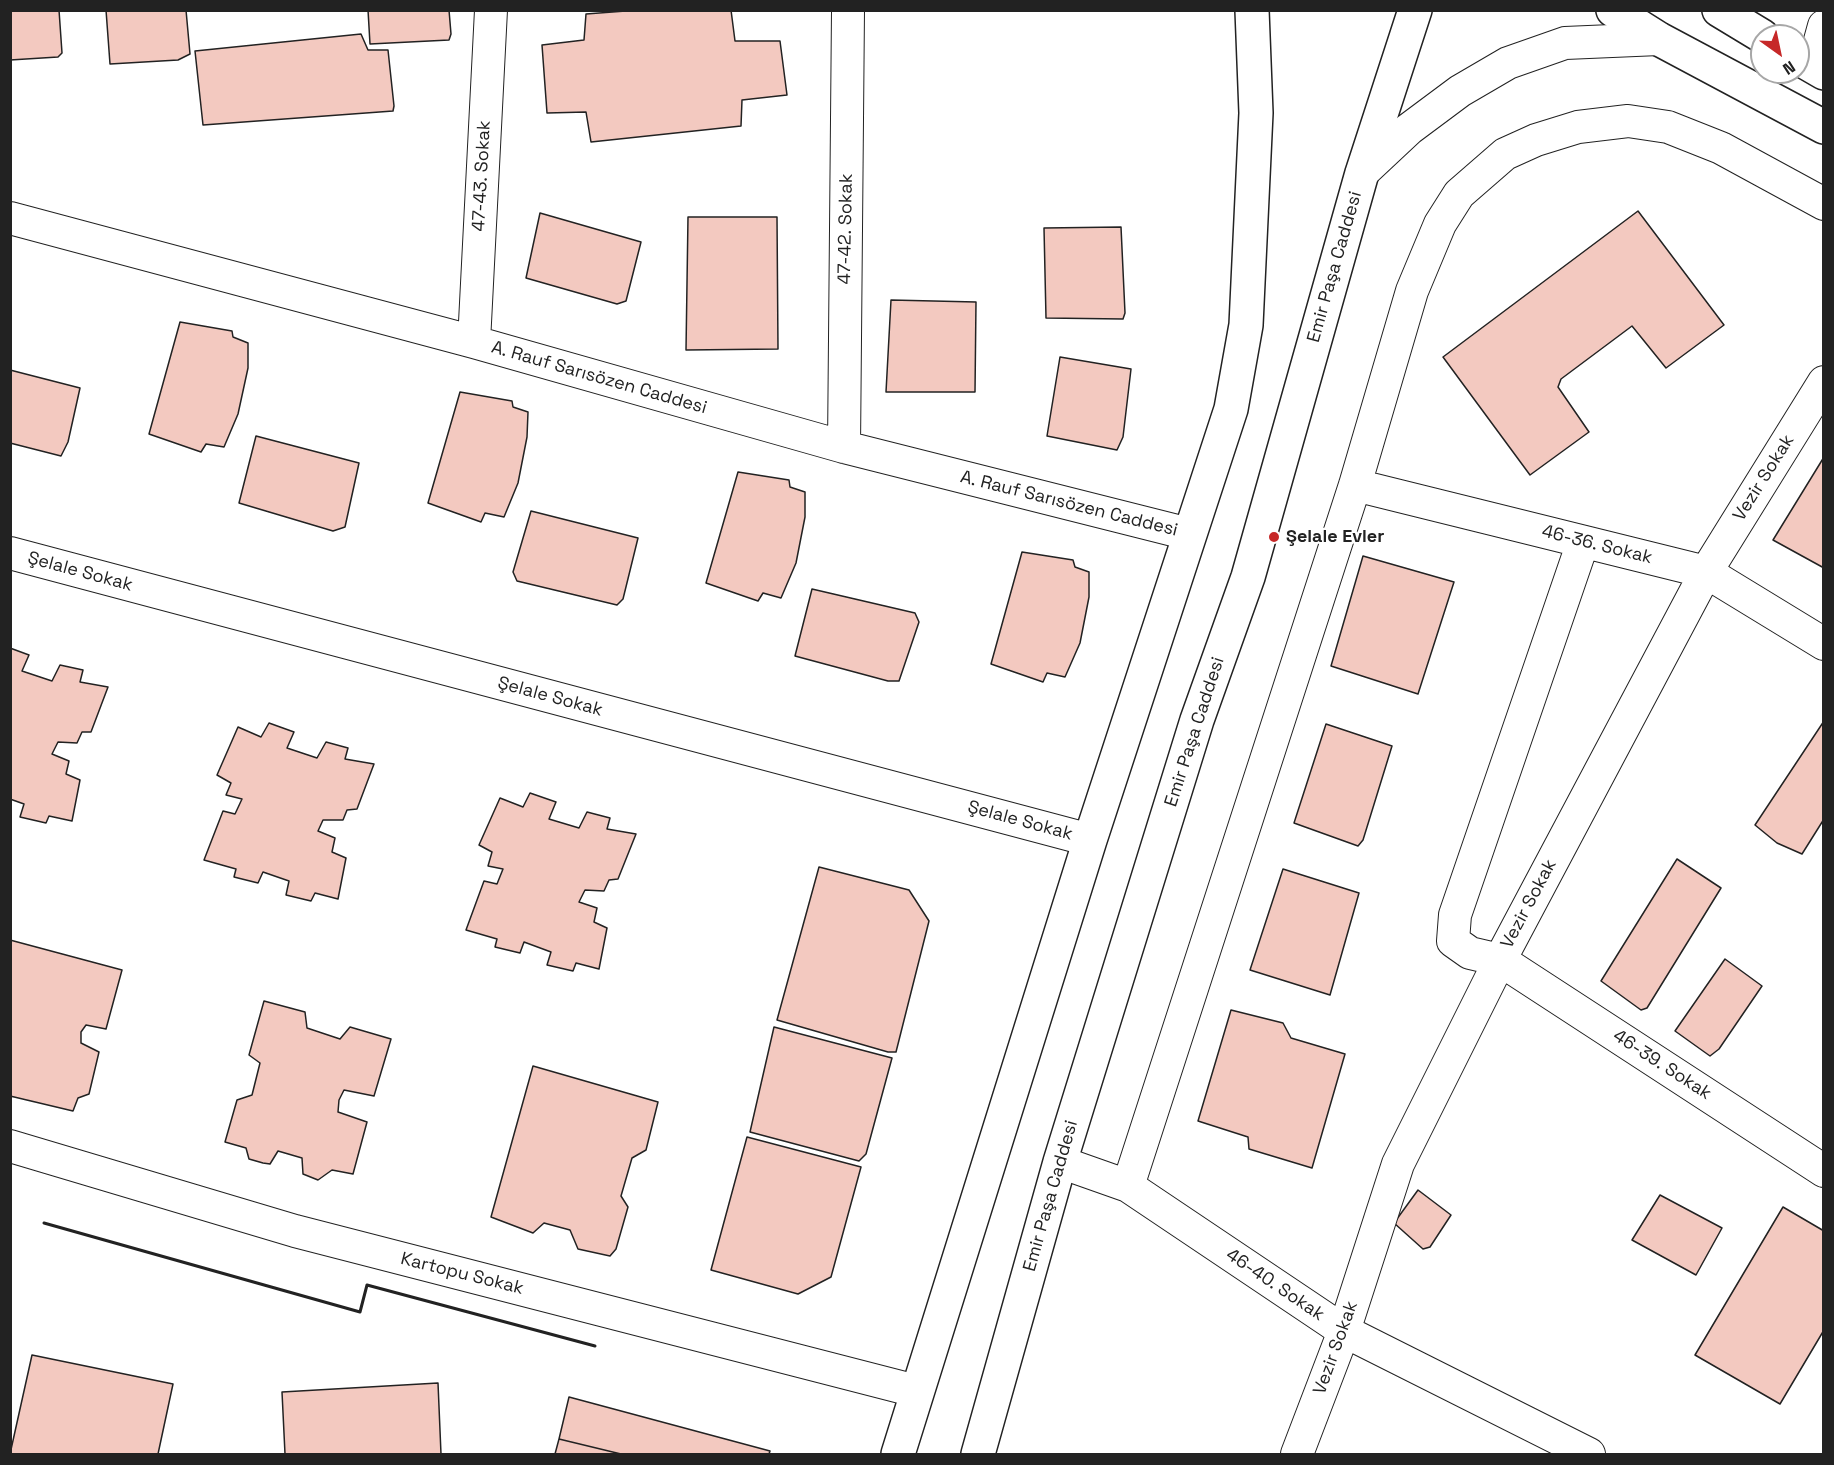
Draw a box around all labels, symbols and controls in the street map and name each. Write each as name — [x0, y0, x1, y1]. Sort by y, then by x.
north arrow — [1750, 24, 1810, 84]
text: N — [1779, 56, 1799, 80]
street label: 47-43. Sokak — [468, 120, 496, 232]
street label: 47-42. Sokak — [834, 173, 858, 285]
street label: Emir Paşa Caddesi — [1303, 189, 1367, 345]
street label: A. Rauf Sarısözen Caddesi — [489, 337, 709, 419]
street label: Vezir Sokak — [1729, 431, 1799, 525]
street label: A. Rauf Sarısözen Caddesi — [958, 467, 1180, 541]
street label: 46-36. Sokak — [1539, 521, 1655, 569]
place label: Şelale Evler — [1286, 526, 1384, 548]
marker: Şelale Evler — [1267, 530, 1281, 544]
street label: Şelale Sokak — [25, 548, 135, 596]
street label: Emir Paşa Caddesi — [1161, 654, 1229, 810]
street label: Şelale Sokak — [495, 673, 605, 721]
street label: Şelale Sokak — [965, 797, 1075, 845]
street label: Vezir Sokak — [1497, 856, 1561, 952]
street label: 46-39. Sokak — [1609, 1025, 1715, 1105]
street label: Emir Paşa Caddesi — [1019, 1118, 1083, 1274]
street label: 46-40. Sokak — [1222, 1244, 1328, 1326]
street label: Kartopu Sokak — [398, 1248, 526, 1300]
street label: Vezir Sokak — [1309, 1298, 1363, 1398]

